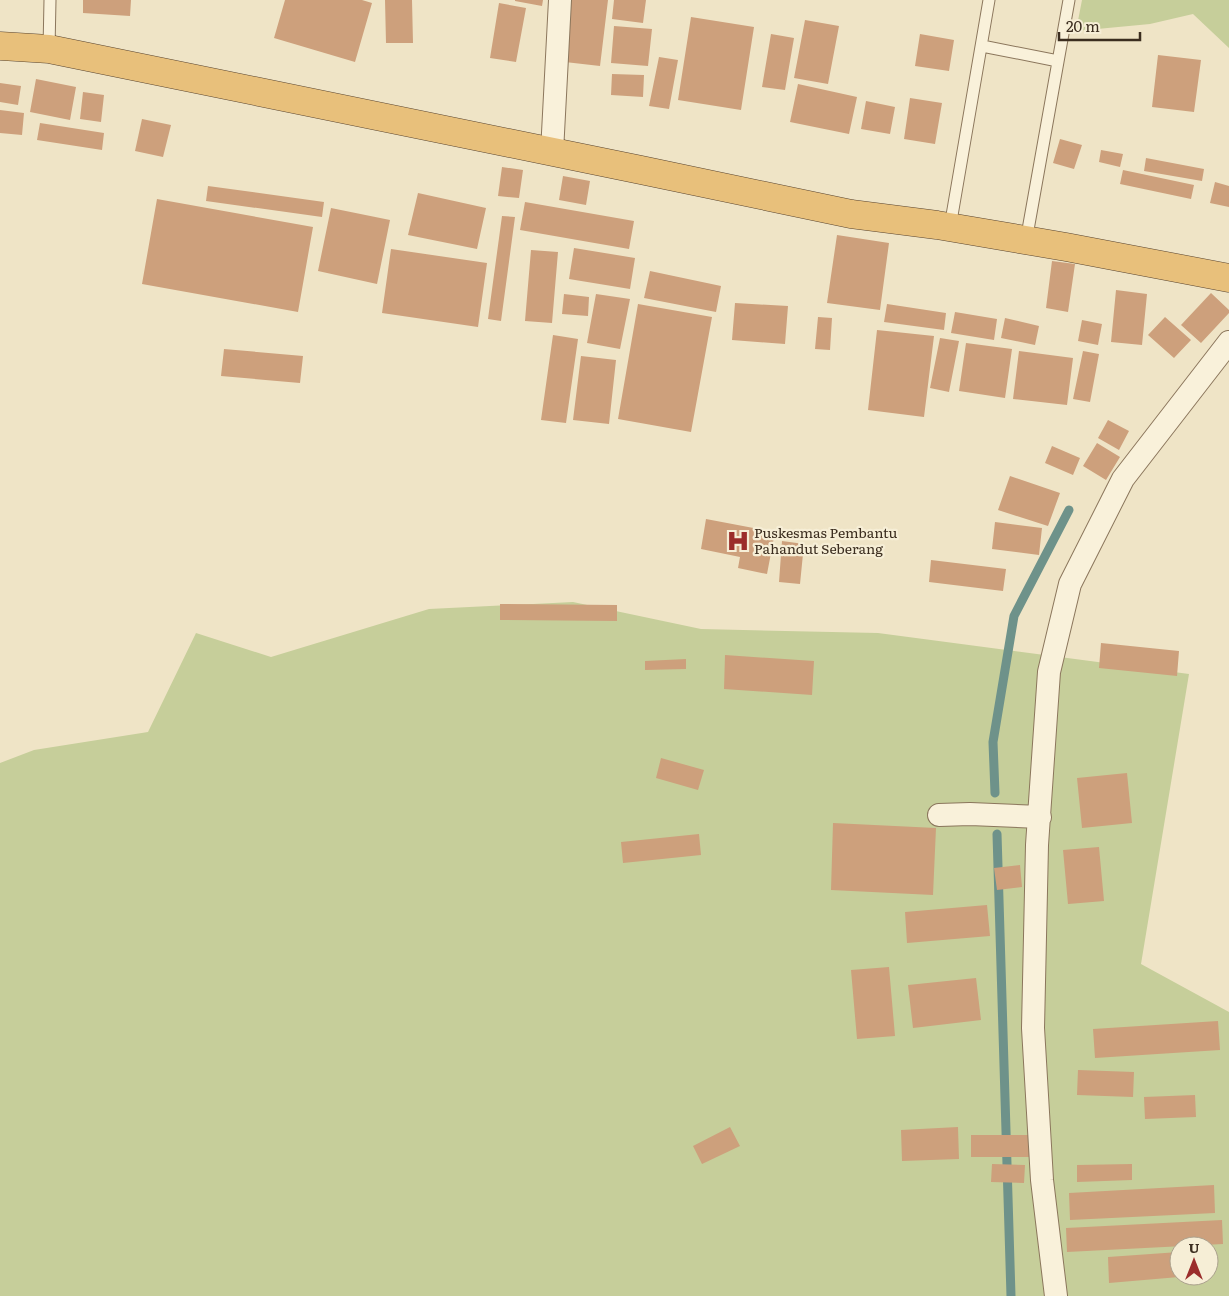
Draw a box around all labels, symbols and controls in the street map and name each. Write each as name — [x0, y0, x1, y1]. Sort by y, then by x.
scale bar — [1059, 10, 1140, 42]
text: 20 m — [1066, 14, 1100, 37]
place label: Puskesmas Pembantu Pahandut Seberang — [754, 522, 897, 558]
hospital icon: Puskesmas Pembantu Pahandut Seberang — [725, 528, 751, 554]
north arrow — [1169, 1236, 1219, 1286]
text: U — [1188, 1237, 1200, 1257]

